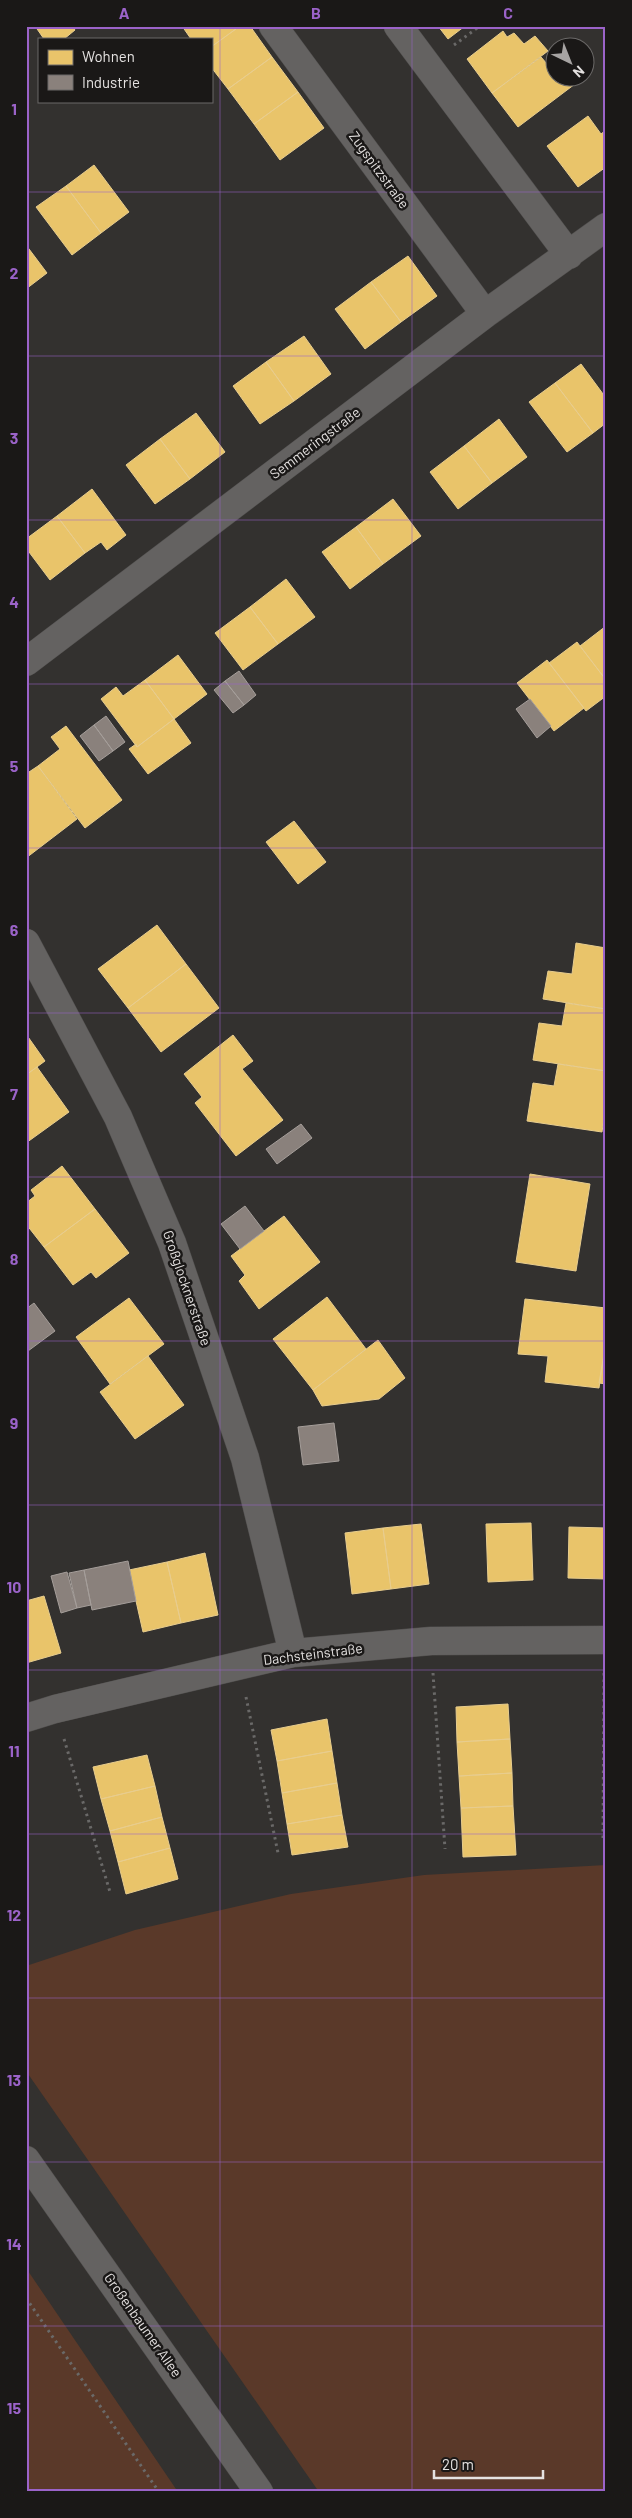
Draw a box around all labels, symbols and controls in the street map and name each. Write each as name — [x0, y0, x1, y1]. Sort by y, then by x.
text: A — [119, 3, 130, 22]
text: B — [311, 3, 321, 22]
text: C — [503, 3, 513, 22]
legend — [38, 38, 212, 102]
north arrow — [544, 38, 594, 88]
text: Wohnen — [82, 47, 135, 65]
text: N — [570, 62, 588, 81]
text: Industrie — [82, 73, 140, 91]
text: 1 — [11, 99, 17, 118]
street label: Zugspitzstraße — [346, 128, 413, 212]
text: 2 — [10, 263, 19, 282]
street label: Semmeringstraße — [266, 403, 363, 482]
text: 3 — [10, 428, 18, 447]
text: 4 — [9, 592, 19, 611]
text: 5 — [10, 756, 19, 775]
text: 6 — [10, 920, 19, 939]
text: 7 — [10, 1084, 18, 1103]
street label: Großglocknerstraße — [160, 1228, 215, 1348]
text: 8 — [10, 1249, 19, 1268]
text: 9 — [10, 1413, 18, 1432]
text: 10 — [7, 1577, 21, 1596]
street label: Dachsteinstraße — [262, 1639, 364, 1668]
text: 11 — [8, 1741, 20, 1760]
text: 12 — [7, 1905, 21, 1924]
text: 13 — [7, 2070, 21, 2089]
text: 14 — [6, 2234, 22, 2253]
street label: Großenbaumer Allee — [101, 2269, 186, 2380]
text: 15 — [7, 2398, 22, 2417]
scale bar — [434, 2448, 543, 2480]
text: 20 m — [442, 2455, 474, 2473]

